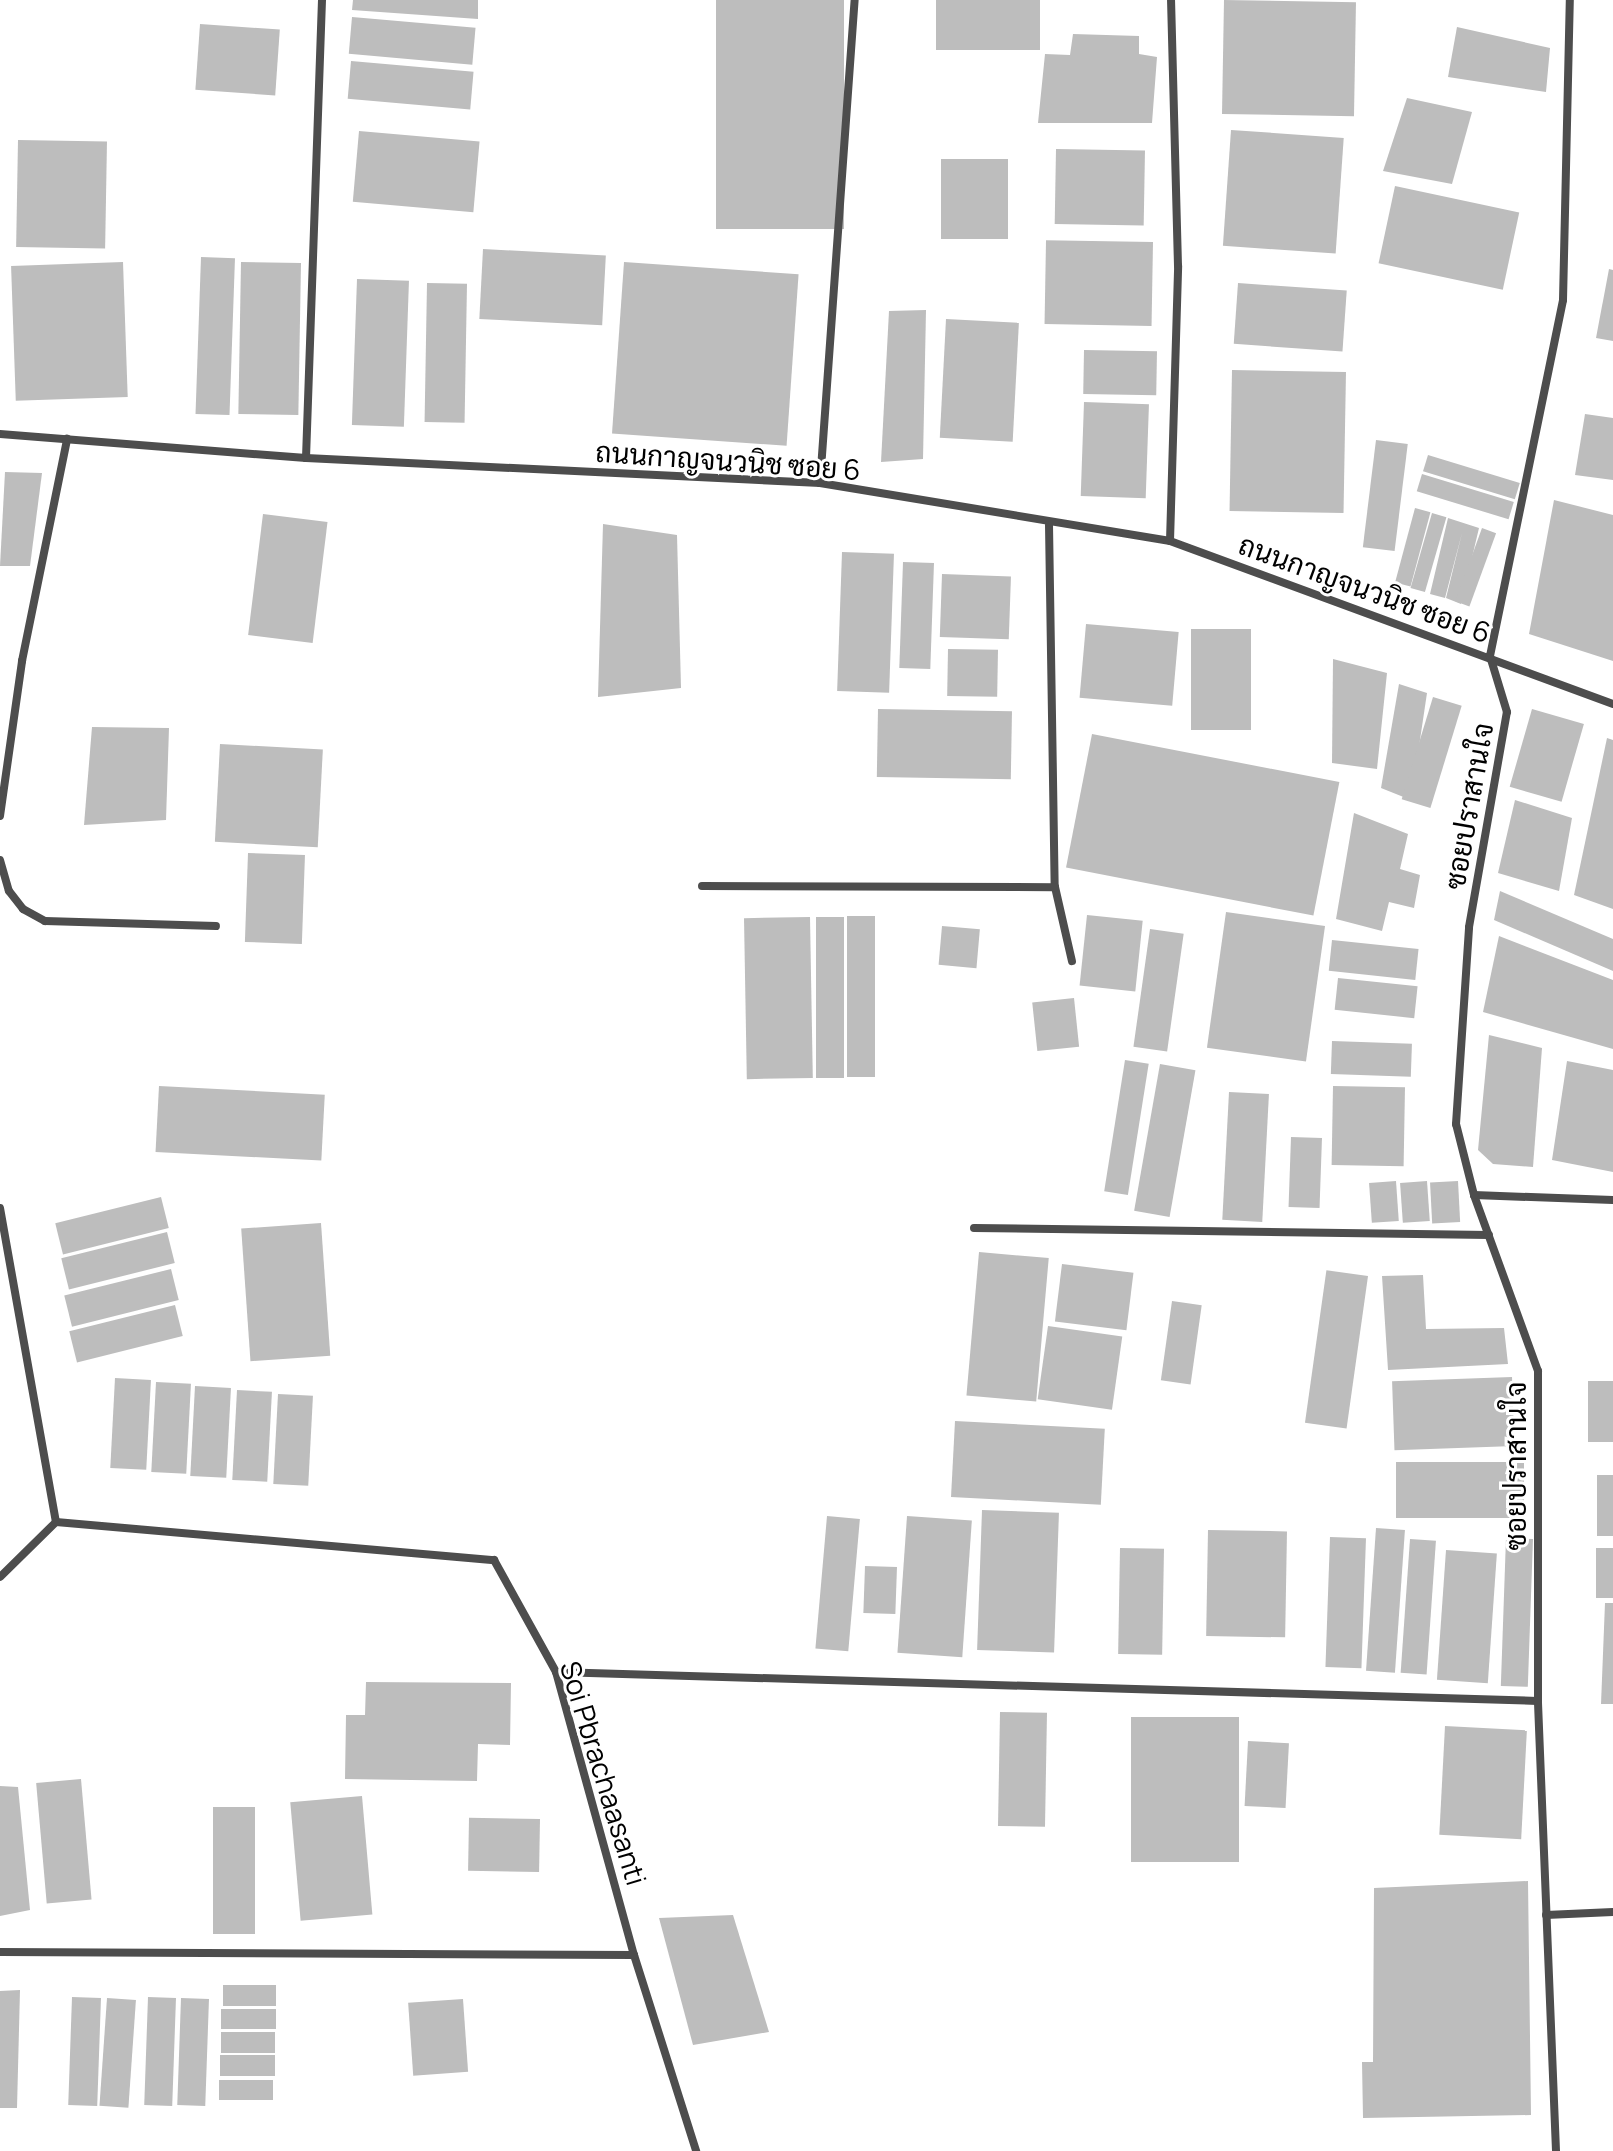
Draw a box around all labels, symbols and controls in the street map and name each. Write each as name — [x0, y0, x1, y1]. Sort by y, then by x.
street label: ถนนกาญจนวนิช ซอย 6 — [594, 434, 862, 486]
street label: ถนนกาญจนวนิช ซอย 6 — [1234, 527, 1496, 649]
street label: ซอยปราสานใจ — [1437, 720, 1499, 892]
street label: ซอยปราสานใจ — [1498, 1382, 1532, 1550]
street label: Soi Pbrachaasanti — [554, 1657, 654, 1889]

